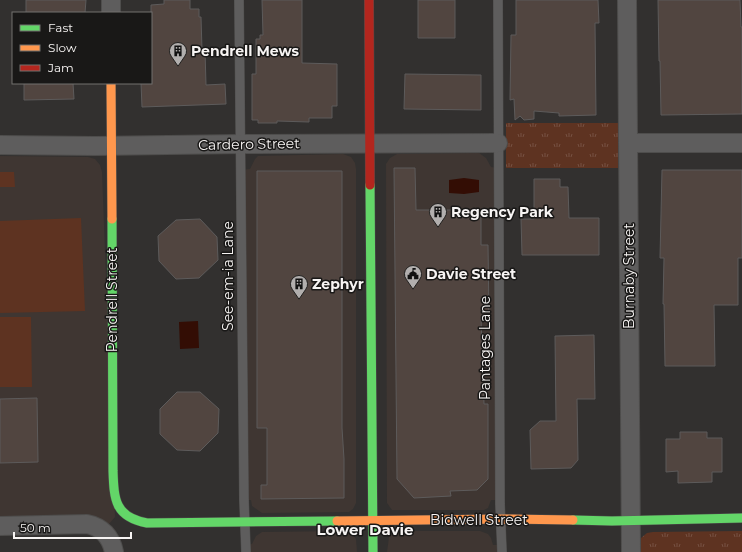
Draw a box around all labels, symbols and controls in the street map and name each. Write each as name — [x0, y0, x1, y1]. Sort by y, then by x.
legend — [12, 12, 152, 84]
text: Fast — [48, 20, 73, 35]
text: Slow — [48, 40, 77, 55]
building icon: Pendrell Mews — [168, 41, 188, 66]
place label: Pendrell Mews — [191, 42, 300, 60]
text: Jam — [47, 60, 74, 75]
street label: Cardero Street — [198, 134, 300, 154]
building icon: Regency Park — [428, 202, 448, 227]
place label: Regency Park — [451, 203, 554, 221]
street label: See-em-ia Lane — [219, 221, 237, 331]
street label: Burnaby Street — [620, 223, 638, 329]
street label: Pendrell Street — [103, 247, 121, 352]
public building icon: Davie Street — [403, 264, 423, 289]
place label: Davie Street — [426, 265, 516, 283]
building icon: Zephyr — [289, 274, 309, 299]
place label: Zephyr — [312, 275, 364, 293]
street label: Pantages Lane — [476, 296, 494, 400]
street label: Bidwell Street — [430, 511, 528, 529]
scale bar — [14, 514, 131, 540]
text: 50 m — [20, 520, 51, 535]
district label: Lower Davie — [316, 520, 414, 539]

